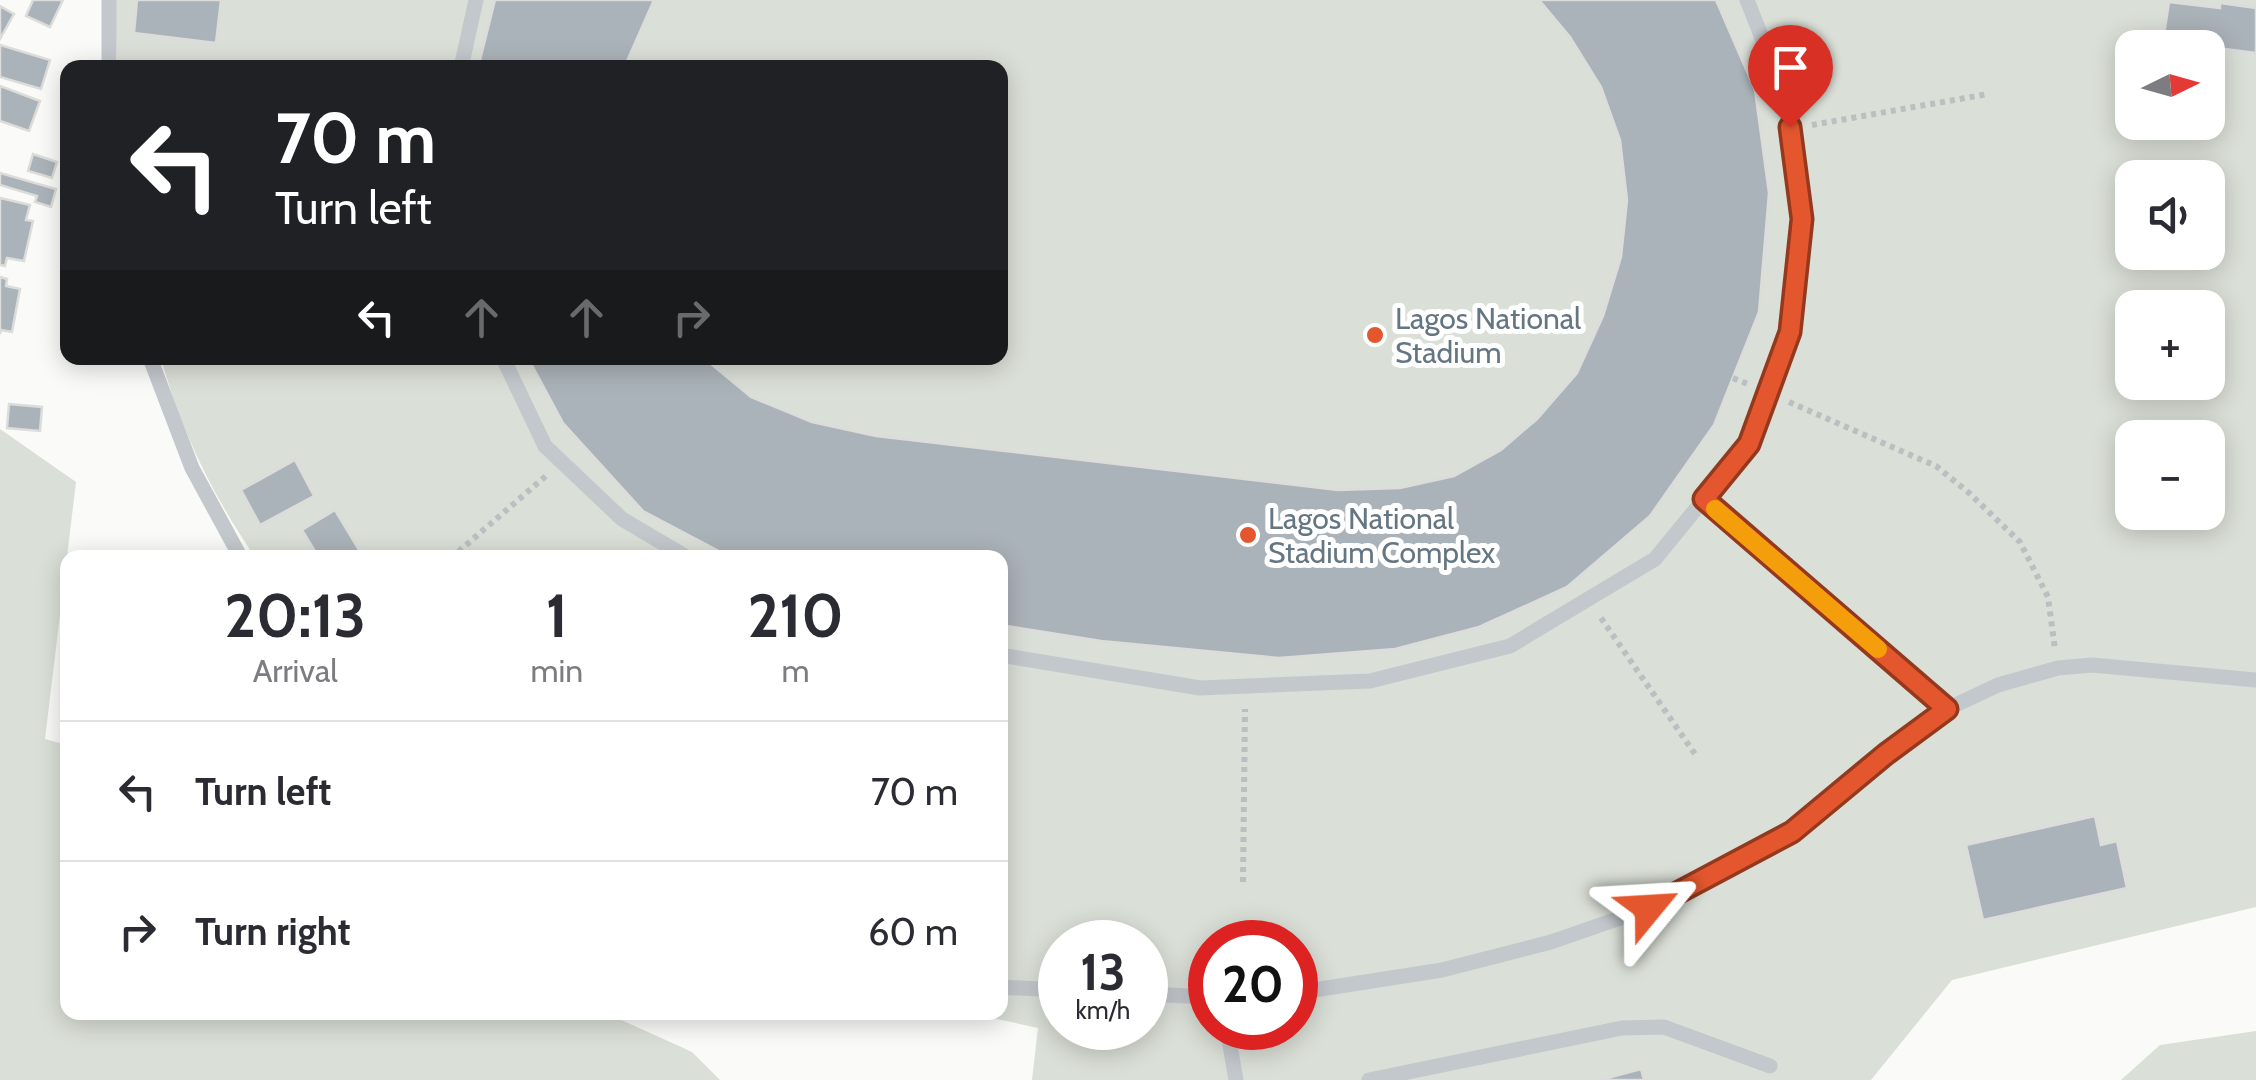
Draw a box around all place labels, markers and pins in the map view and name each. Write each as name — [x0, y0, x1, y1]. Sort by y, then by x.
pin — [1748, 25, 1833, 128]
place label: Lagos National Stadium — [1395, 300, 1581, 371]
marker: Lagos National Stadium — [1364, 324, 1386, 346]
place label: Lagos National Stadium Complex — [1268, 500, 1495, 571]
marker: Lagos National Stadium Complex — [1237, 524, 1259, 546]

